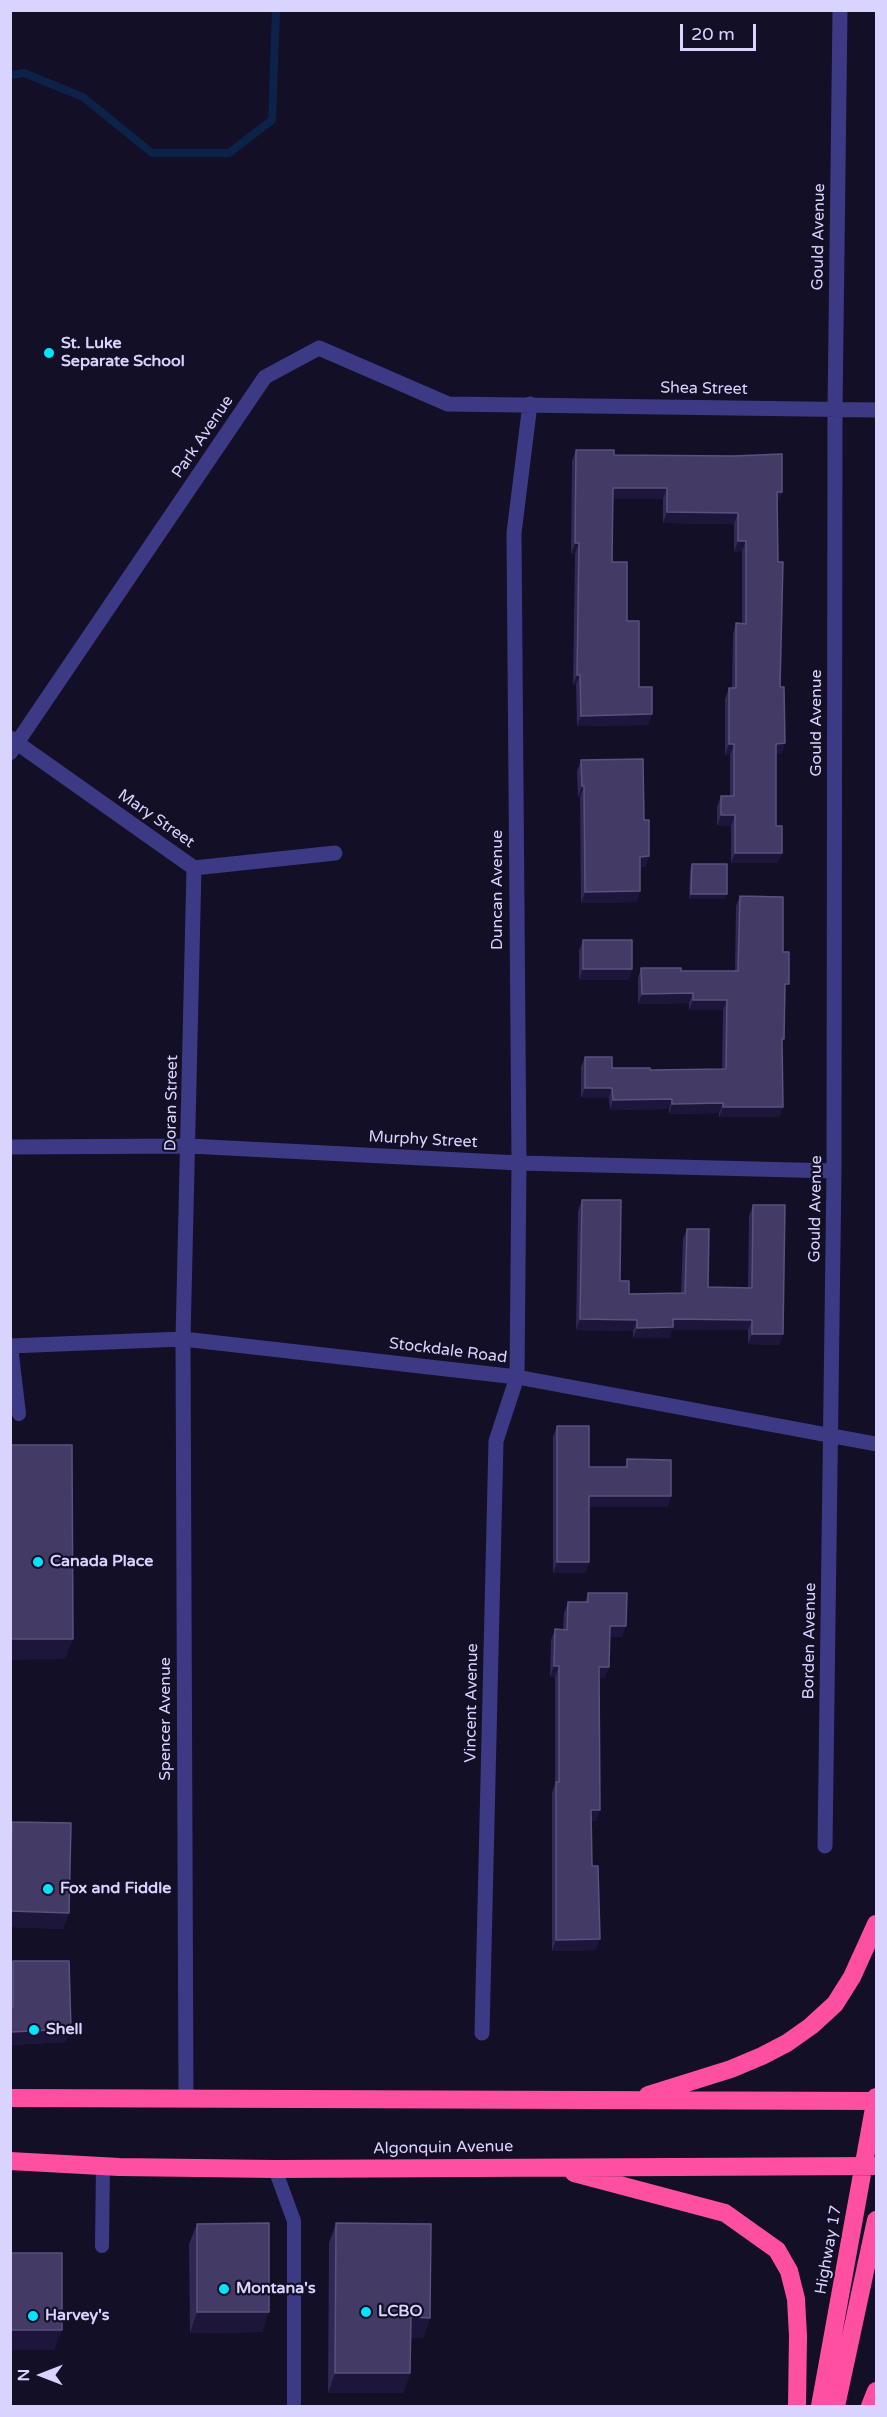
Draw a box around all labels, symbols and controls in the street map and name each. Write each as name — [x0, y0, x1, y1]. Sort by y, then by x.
scale bar — [683, 12, 760, 50]
text: 20 m — [691, 23, 735, 45]
street label: Gould Avenue — [808, 183, 830, 291]
place label: St. Luke Separate School — [61, 334, 185, 372]
marker: St. Luke Separate School — [42, 346, 56, 360]
street label: Shea Street — [660, 379, 748, 399]
street label: Park Avenue — [168, 392, 238, 482]
street label: Gould Avenue — [807, 669, 827, 777]
street label: Mary Street — [114, 786, 198, 852]
street label: Duncan Avenue — [488, 830, 508, 950]
street label: Doran Street — [162, 1055, 182, 1151]
street label: Murphy Street — [368, 1128, 478, 1152]
street label: Gould Avenue — [805, 1155, 827, 1263]
street label: Stockdale Road — [388, 1334, 508, 1368]
place label: Canada Place — [50, 1552, 153, 1572]
marker: Canada Place — [31, 1555, 45, 1569]
street label: Borden Avenue — [799, 1582, 821, 1700]
street label: Vincent Avenue — [461, 1643, 483, 1763]
street label: Spencer Avenue — [156, 1657, 176, 1781]
place label: Fox and Fiddle — [60, 1879, 171, 1899]
marker: Fox and Fiddle — [41, 1882, 55, 1896]
place label: Shell — [46, 2020, 82, 2040]
marker: Shell — [27, 2023, 41, 2037]
street label: Algonquin Avenue — [373, 2137, 513, 2159]
street label: Highway 17 — [812, 2204, 846, 2296]
place label: Montana's — [236, 2279, 316, 2299]
marker: Montana's — [217, 2282, 231, 2296]
place label: LCBO — [378, 2302, 422, 2322]
marker: LCBO — [359, 2305, 373, 2319]
place label: Harvey's — [45, 2306, 109, 2326]
marker: Harvey's — [26, 2309, 40, 2323]
north arrow — [12, 2345, 72, 2405]
text: N — [14, 2369, 34, 2381]

